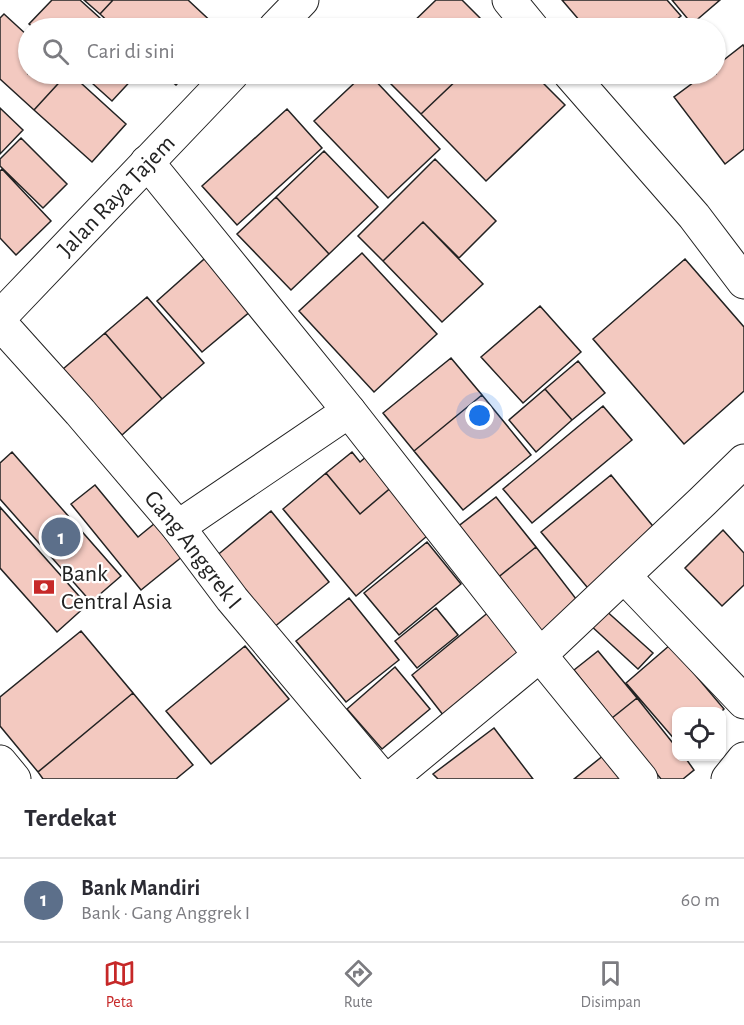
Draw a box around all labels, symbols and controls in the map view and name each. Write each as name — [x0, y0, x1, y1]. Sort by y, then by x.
search box — [18, 18, 726, 84]
icon: search — [39, 35, 72, 68]
text: Cari di sini — [87, 40, 175, 62]
street label: Jalan Raya Tajem — [54, 131, 180, 262]
your location — [465, 401, 494, 430]
street label: Gang Anggrek I — [139, 486, 246, 614]
pin: 1 — [42, 514, 80, 560]
place label: Bank Central Asia — [61, 562, 172, 614]
bank icon: Bank Central Asia — [32, 575, 56, 599]
map controls — [672, 707, 726, 761]
button: locate — [672, 707, 726, 761]
text: Terdekat — [24, 805, 116, 831]
text: Bank Mandiri — [81, 877, 200, 899]
text: 1 — [40, 890, 47, 910]
text: 60 m — [681, 890, 720, 910]
text: Bank · Gang Anggrek I — [81, 903, 250, 923]
tab: Peta — [103, 957, 136, 1012]
tab: Rute — [342, 957, 375, 1012]
tab: Disimpan — [581, 957, 641, 1012]

